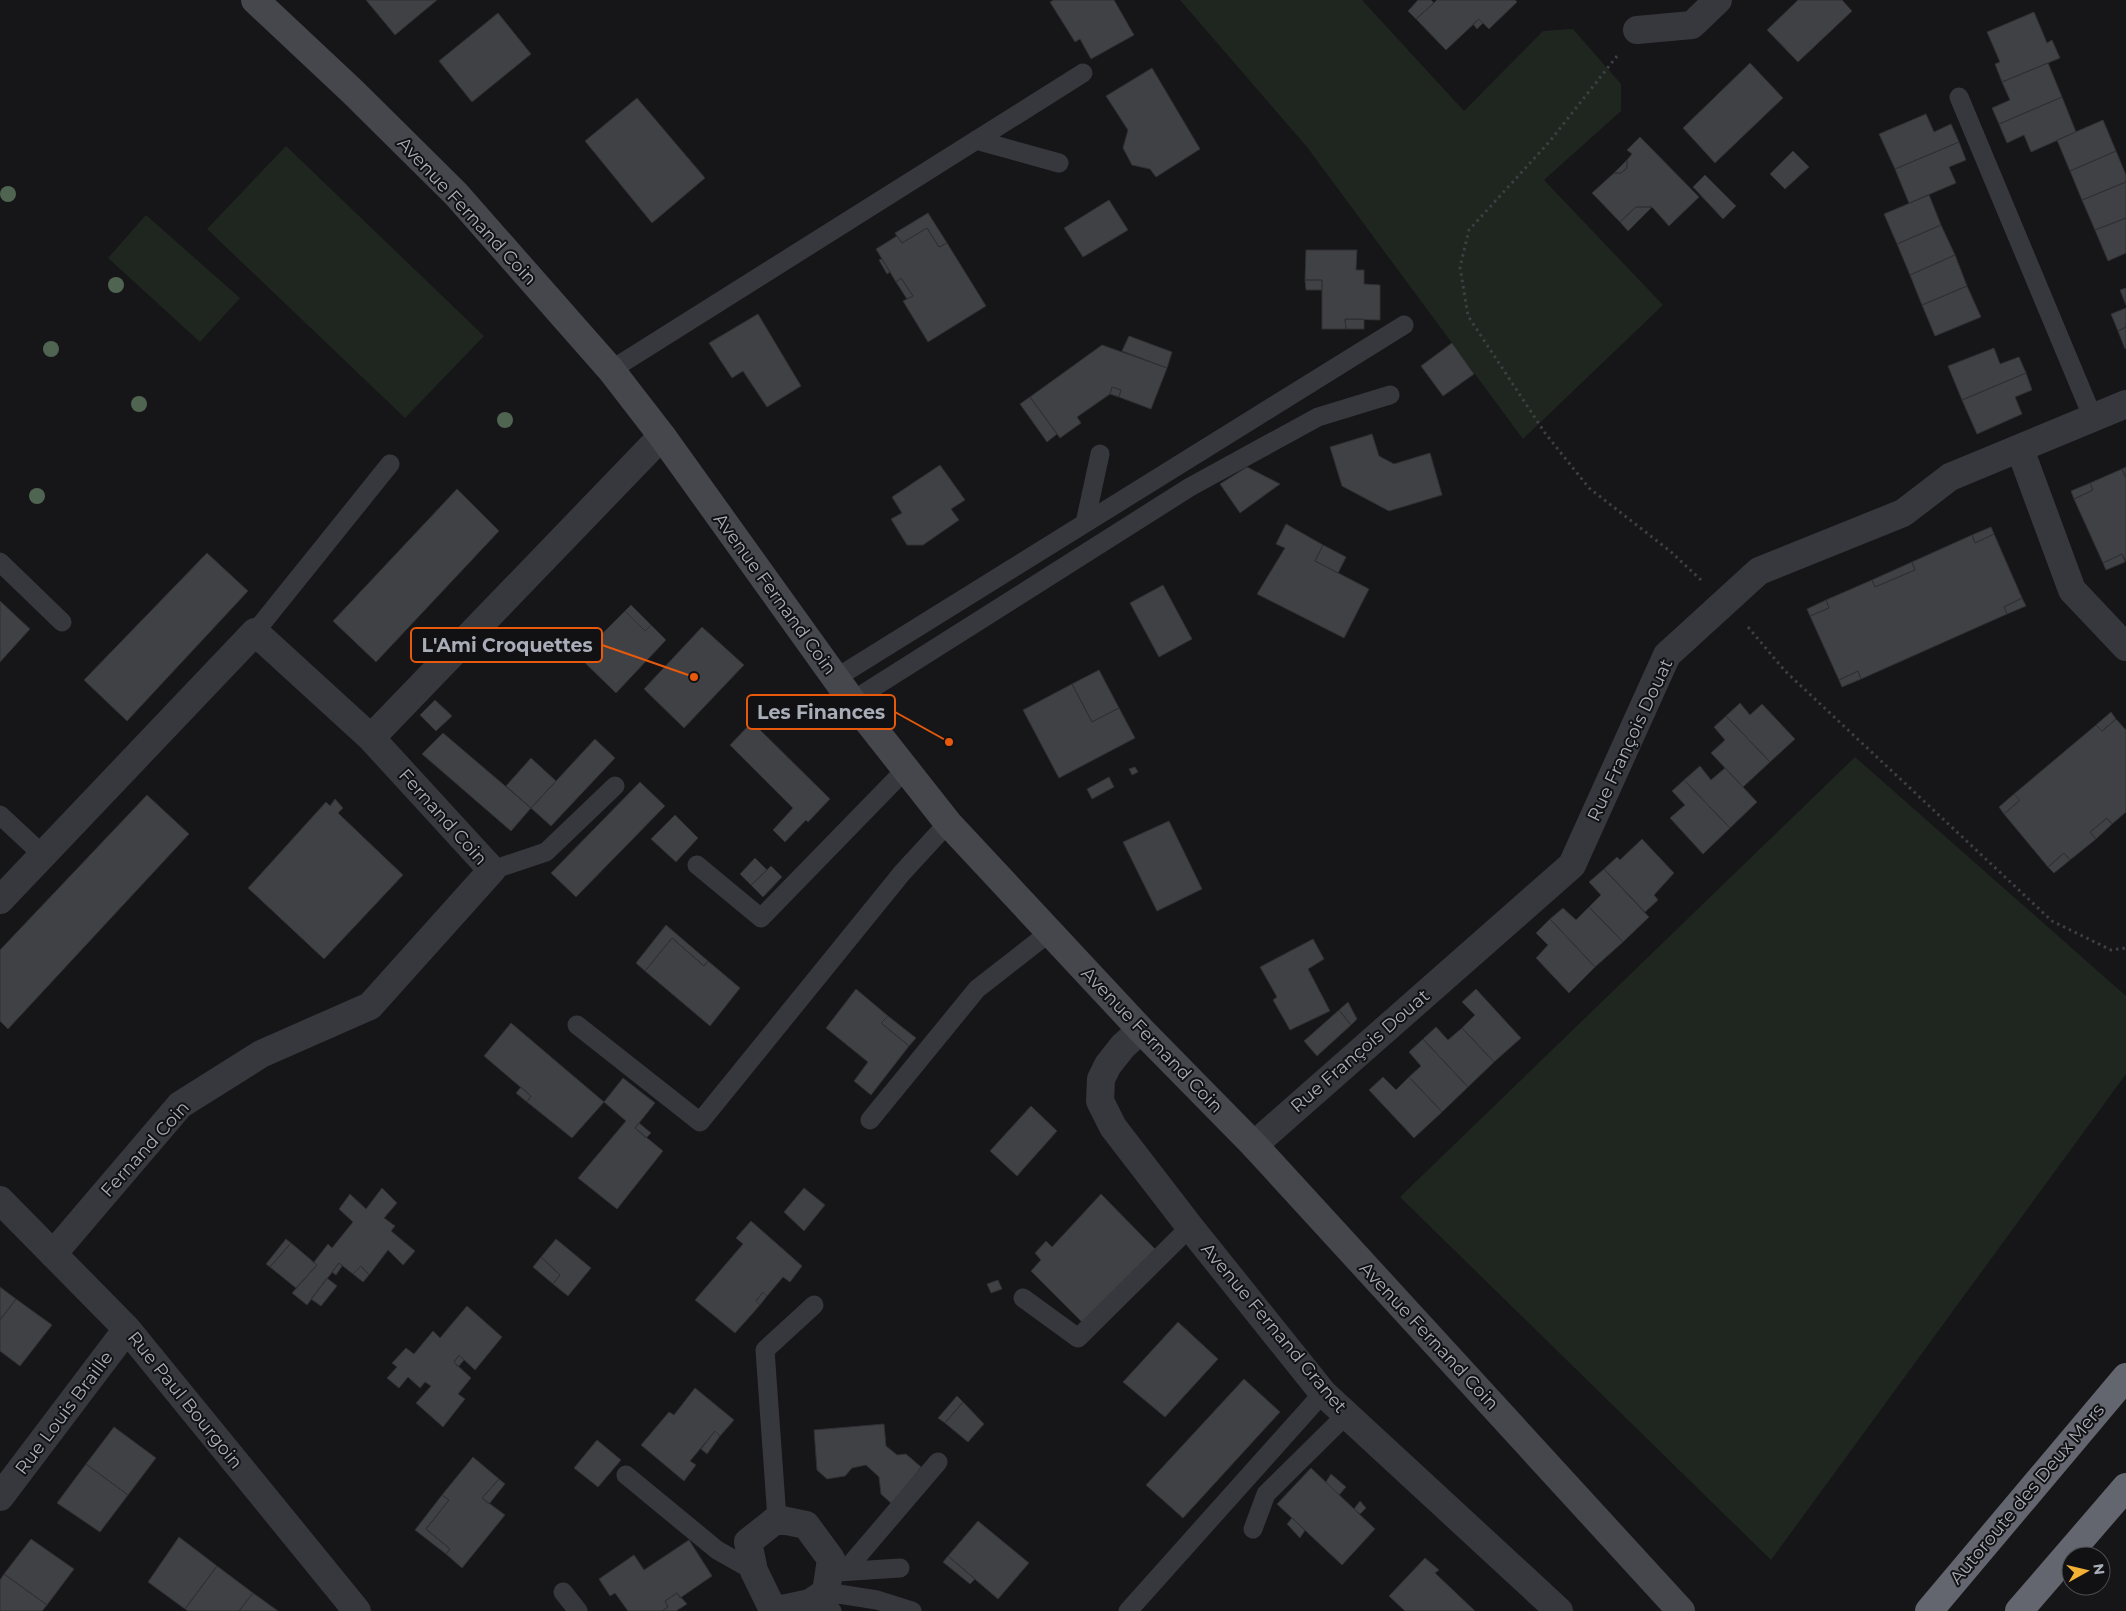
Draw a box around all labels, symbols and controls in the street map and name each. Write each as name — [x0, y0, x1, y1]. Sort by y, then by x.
street label: Avenue Fernand Coin — [393, 132, 541, 290]
street label: Avenue Fernand Coin — [709, 509, 841, 679]
callout: L'Ami Croquettes — [411, 628, 602, 662]
text: L'Ami Croquettes — [421, 634, 593, 657]
street label: Rue François Douat — [1583, 655, 1677, 825]
callout: Les Finances — [747, 695, 895, 729]
text: Les Finances — [757, 701, 885, 724]
street label: Fernand Coin — [394, 764, 492, 870]
street label: Avenue Fernand Coin — [1077, 963, 1227, 1117]
street label: Rue François Douat — [1286, 985, 1434, 1117]
street label: Fernand Coin — [96, 1096, 194, 1202]
street label: Avenue Fernand Granet — [1196, 1239, 1352, 1417]
street label: Avenue Fernand Coin — [1355, 1257, 1503, 1415]
street label: Rue Paul Bourgoin — [123, 1327, 247, 1473]
street label: Rue Louis Braille — [10, 1347, 118, 1479]
street label: Autoroute des Deux Mers — [1945, 1399, 2109, 1589]
north arrow — [2061, 1546, 2111, 1596]
text: N — [2089, 1562, 2109, 1576]

